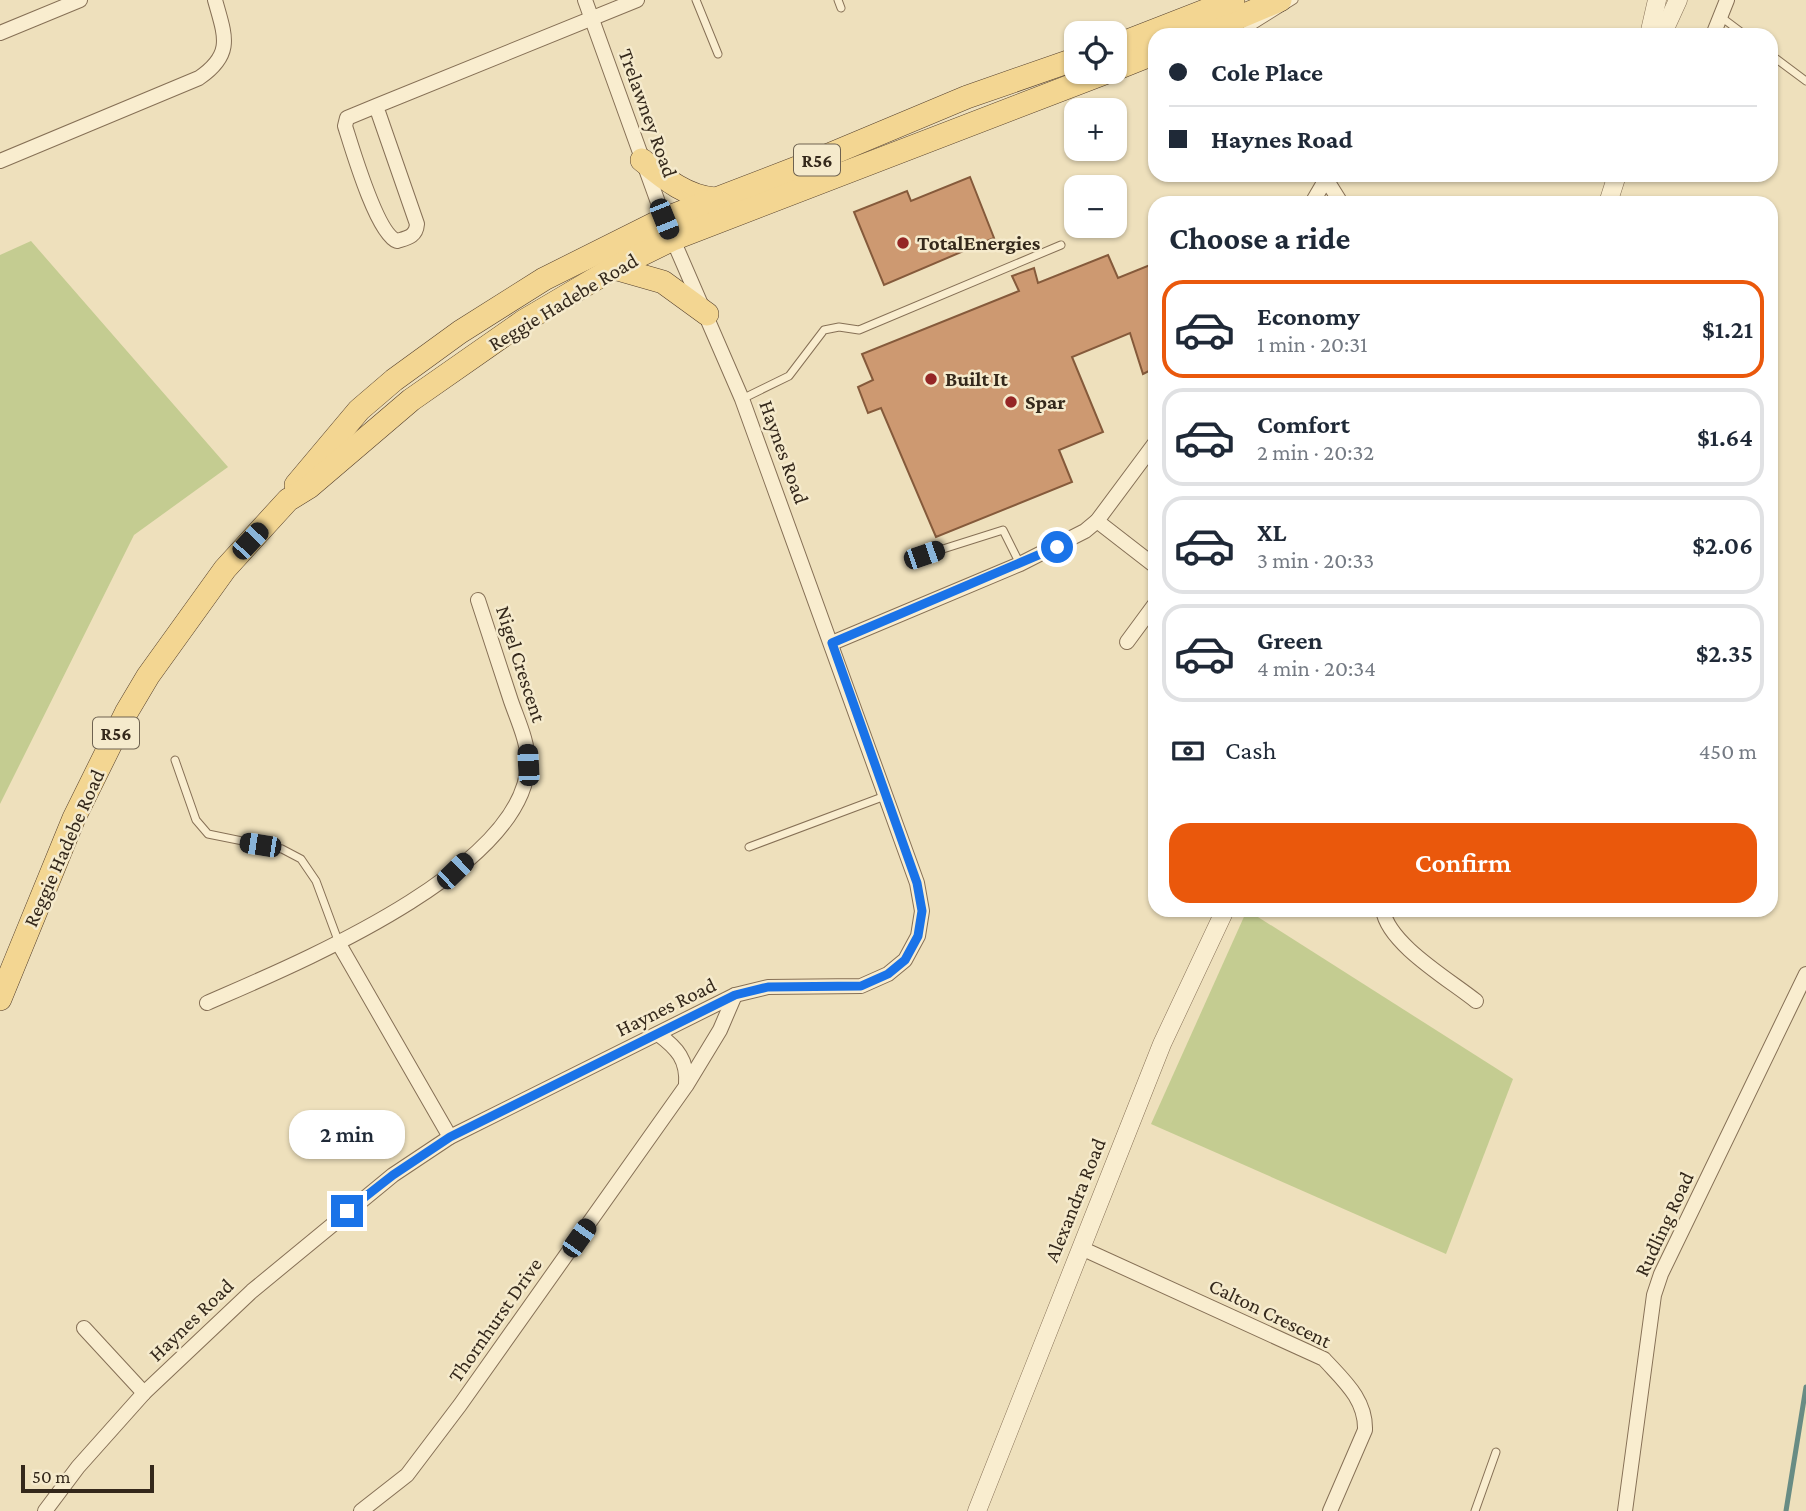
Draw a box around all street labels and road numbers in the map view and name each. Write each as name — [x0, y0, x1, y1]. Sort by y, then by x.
street label: Trelawney Road — [614, 45, 682, 181]
road number: R56 — [794, 144, 840, 176]
street label: Reggie Hadebe Road — [484, 248, 642, 356]
street label: Haynes Road — [754, 397, 814, 507]
street label: Nigel Crescent — [491, 603, 551, 726]
road number: R56 — [93, 718, 139, 748]
street label: Reggie Hadebe Road — [19, 766, 109, 930]
street label: Haynes Road — [612, 972, 720, 1042]
street label: Alexandra Road — [1039, 1135, 1111, 1265]
street label: Rudling Road — [1629, 1168, 1699, 1280]
street label: Thornhurst Drive — [443, 1253, 547, 1387]
street label: Calton Crescent — [1205, 1273, 1336, 1353]
street label: Haynes Road — [144, 1274, 238, 1366]

